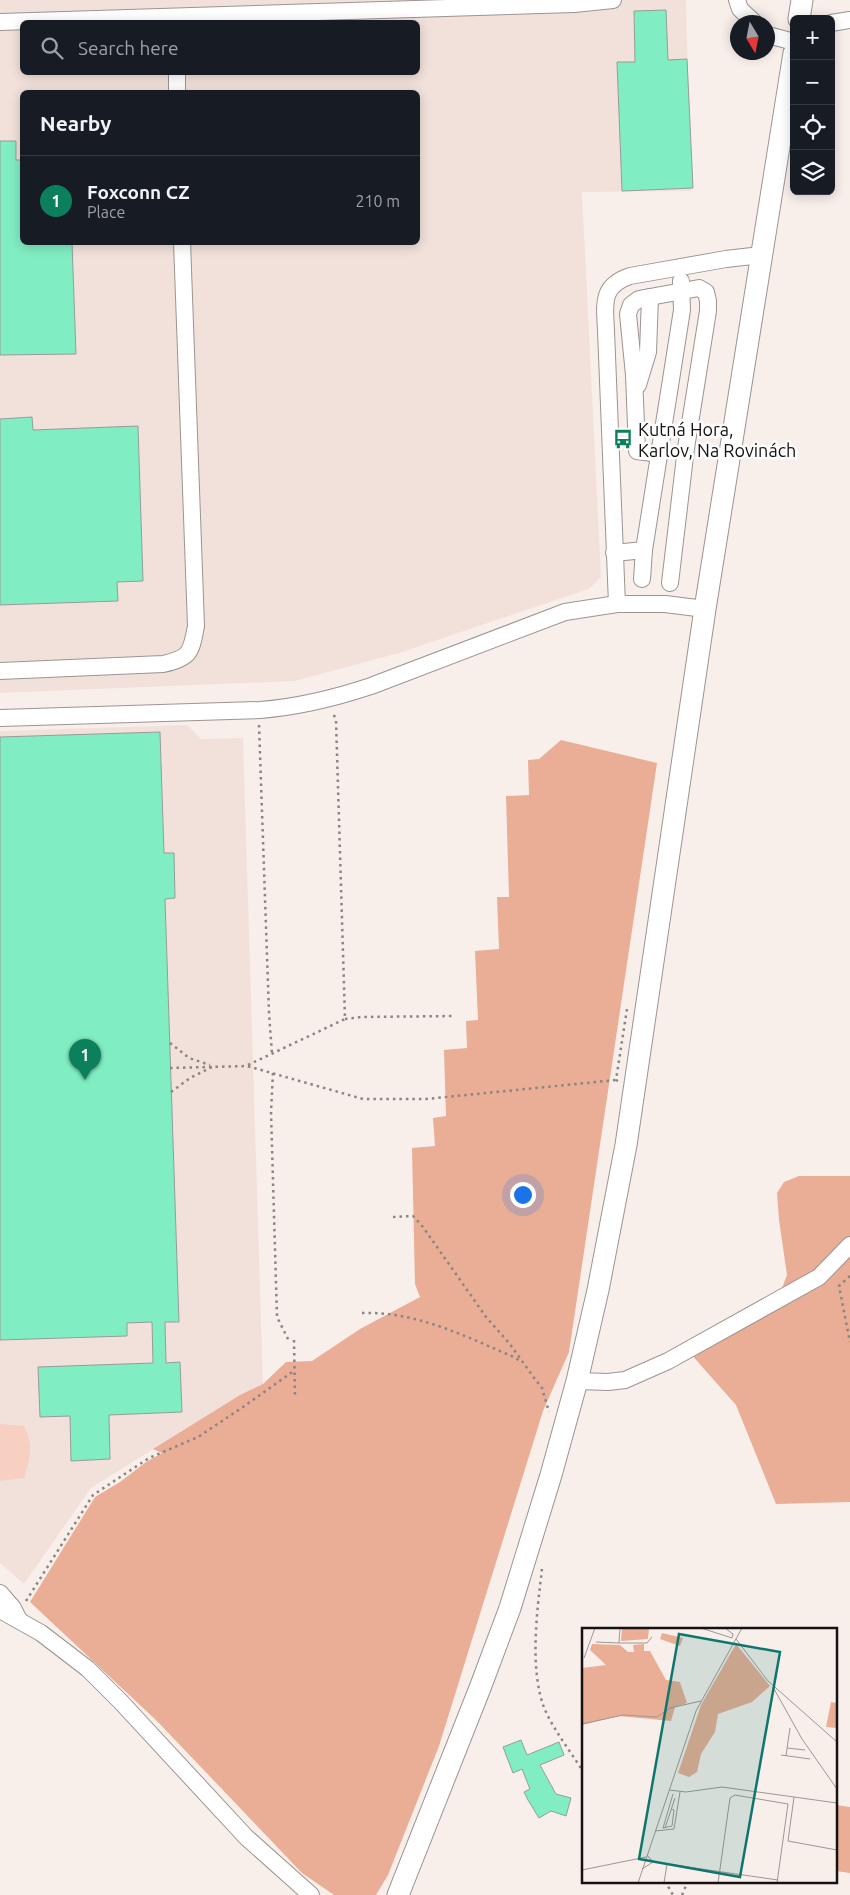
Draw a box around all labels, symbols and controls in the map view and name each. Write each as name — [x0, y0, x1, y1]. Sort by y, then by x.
north arrow — [730, 15, 775, 60]
map controls — [790, 15, 835, 195]
button: + — [790, 15, 835, 60]
search box — [20, 20, 420, 75]
icon: search — [38, 34, 66, 62]
text: Search here — [78, 37, 178, 59]
button: − — [790, 60, 835, 105]
button: locate — [790, 105, 835, 150]
text: Nearby — [40, 111, 111, 135]
button: layers — [790, 150, 835, 195]
text: Foxconn CZ — [87, 181, 190, 203]
text: 1 — [51, 192, 61, 210]
text: 210 m — [355, 192, 400, 210]
text: Place — [87, 203, 125, 221]
place label: Kutná Hora, Karlov, Na Rovinách — [638, 419, 796, 460]
bus stop icon: Kutná Hora, Karlov, Na Rovinách — [612, 428, 634, 450]
pin: 1 — [69, 1039, 101, 1080]
your location — [510, 1182, 536, 1208]
inset map — [582, 1628, 838, 1882]

